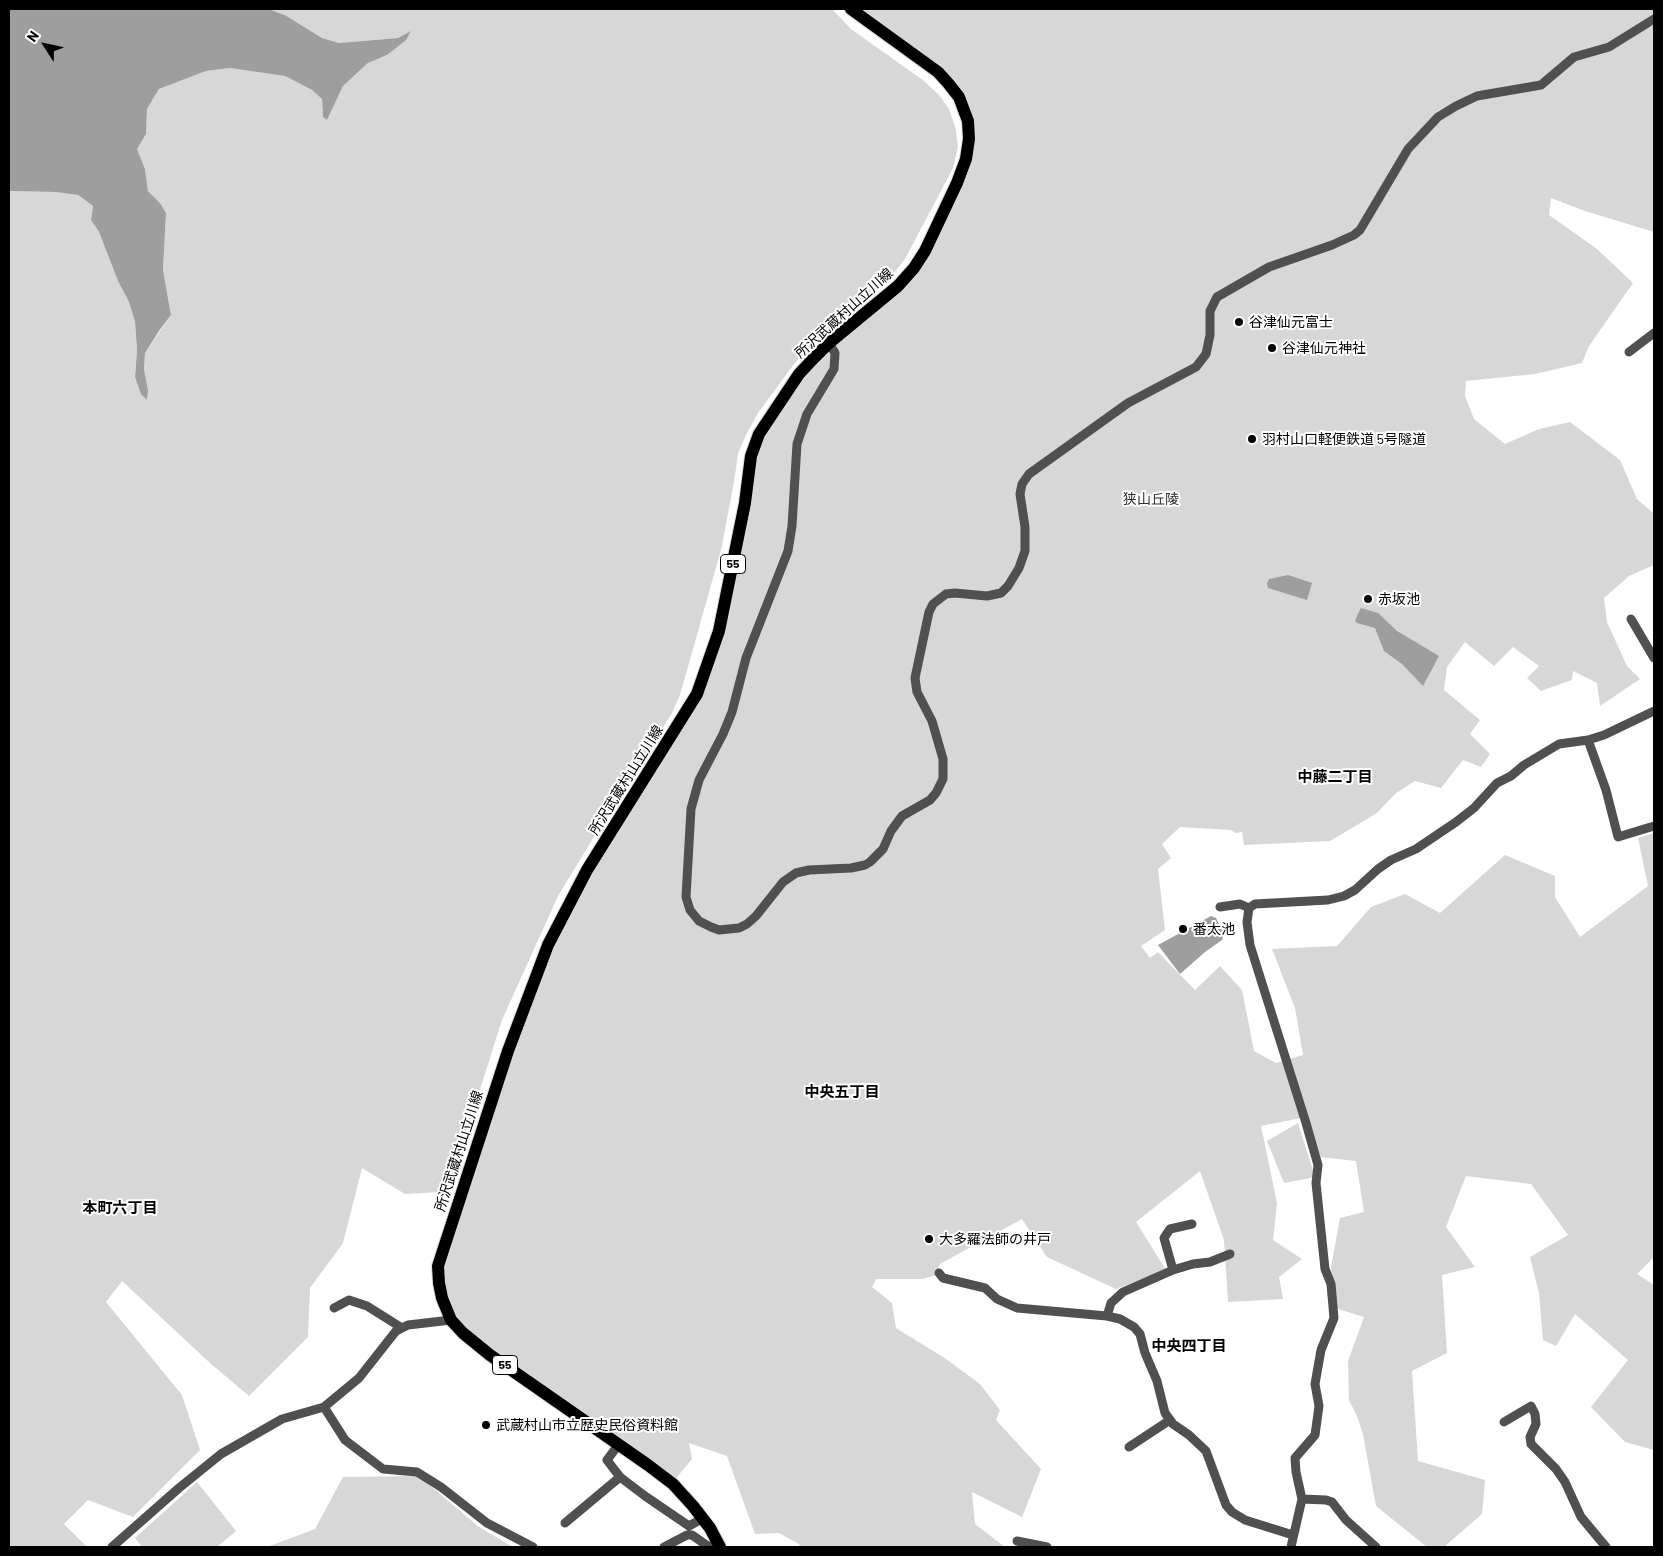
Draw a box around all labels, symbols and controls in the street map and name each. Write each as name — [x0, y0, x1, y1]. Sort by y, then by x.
north arrow — [20, 20, 70, 70]
text: N — [23, 27, 42, 45]
street label: 所沢武蔵村山立川線 — [792, 265, 896, 361]
place label: 谷津仙元富士 — [1249, 314, 1333, 330]
marker: 谷津仙元富士 — [1233, 316, 1245, 328]
place label: 谷津仙元神社 — [1282, 340, 1366, 356]
marker: 谷津仙元神社 — [1266, 342, 1278, 354]
place label: 羽村山口軽便鉄道 5号隧道 — [1262, 431, 1426, 447]
marker: 羽村山口軽便鉄道 5号隧道 — [1246, 433, 1258, 445]
park label: 狭山丘陵 — [1123, 491, 1179, 507]
road number: 55 — [720, 554, 746, 574]
place label: 赤坂池 — [1378, 591, 1420, 607]
marker: 赤坂池 — [1362, 593, 1374, 605]
street label: 所沢武蔵村山立川線 — [585, 722, 667, 838]
district label: 中藤二丁目 — [1298, 768, 1372, 786]
place label: 番太池 — [1193, 921, 1235, 937]
marker: 番太池 — [1177, 923, 1189, 935]
district label: 中央五丁目 — [805, 1083, 879, 1101]
street label: 所沢武蔵村山立川線 — [432, 1088, 486, 1214]
district label: 本町六丁目 — [83, 1199, 157, 1217]
place label: 大多羅法師の井戸 — [939, 1231, 1051, 1247]
marker: 大多羅法師の井戸 — [923, 1233, 935, 1245]
district label: 中央四丁目 — [1152, 1337, 1226, 1355]
road number: 55 — [492, 1356, 518, 1374]
place label: 武蔵村山市立歴史民俗資料館 — [496, 1417, 678, 1433]
marker: 武蔵村山市立歴史民俗資料館 — [480, 1419, 492, 1431]

